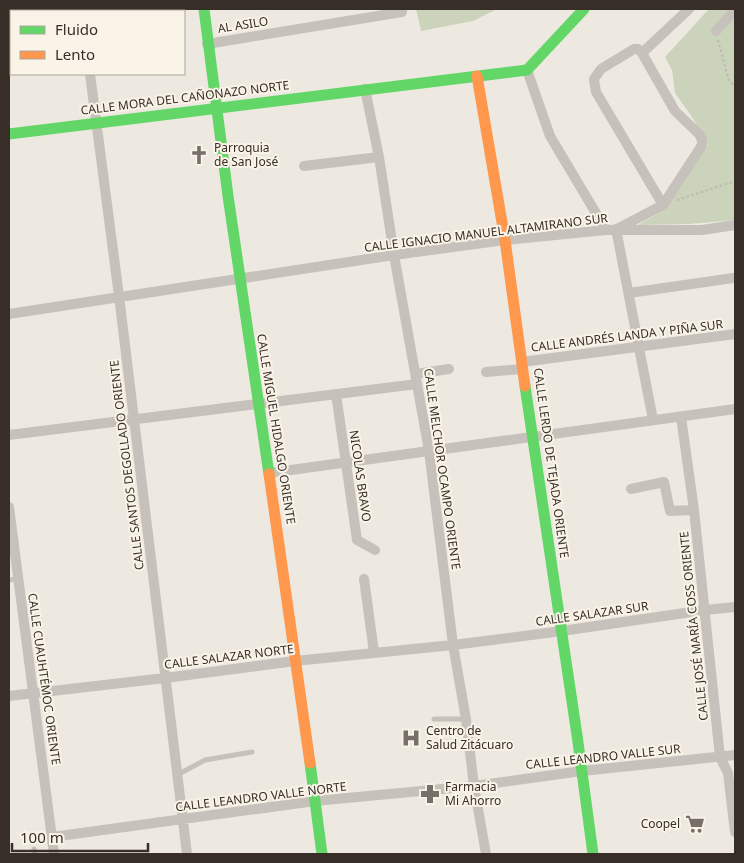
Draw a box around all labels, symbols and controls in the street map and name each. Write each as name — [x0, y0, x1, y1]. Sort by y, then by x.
legend — [10, 10, 185, 75]
street label: AL ASILO — [216, 12, 269, 37]
text: Fluido — [55, 19, 98, 39]
text: Lento — [55, 44, 95, 64]
street label: CALLE MORA DEL CAÑONAZO NORTE — [80, 76, 290, 119]
place label: Parroquia de San José — [214, 139, 278, 170]
church icon: Parroquia de San José — [188, 144, 210, 166]
street label: CALLE IGNACIO MANUEL ALTAMIRANO SUR — [363, 209, 609, 256]
street label: CALLE ANDRÉS LANDA Y PIÑA SUR — [530, 315, 724, 356]
street label: CALLE MIGUEL HIDALGO ORIENTE — [253, 332, 300, 525]
street label: CALLE SANTOS DEGOLLADO ORIENTE — [105, 359, 148, 571]
street label: CALLE MELCHOR OCAMPO ORIENTE — [420, 367, 465, 571]
street label: CALLE LERDO DE TEJADA ORIENTE — [530, 367, 573, 559]
street label: NICOLAS BRAVO — [346, 429, 375, 523]
street label: CALLE JOSÉ MARÍA COSS ORIENTE — [675, 530, 712, 722]
street label: CALLE CUAUHTÉMOC ORIENTE — [24, 592, 65, 766]
street label: CALLE SALAZAR SUR — [534, 597, 650, 630]
street label: CALLE SALAZAR NORTE — [163, 640, 295, 673]
place label: Centro de Salud Zitácuaro — [426, 722, 513, 753]
hospital icon: Centro de Salud Zitácuaro — [400, 727, 422, 749]
street label: CALLE LEANDRO VALLE SUR — [525, 740, 682, 773]
street label: CALLE LEANDRO VALLE NORTE — [174, 778, 347, 815]
place label: Farmacia Mi Ahorro — [445, 778, 501, 809]
pharmacy icon: Farmacia Mi Ahorro — [419, 783, 441, 805]
supermarket icon: Coopel — [684, 813, 706, 835]
place label: Coopel — [641, 815, 680, 832]
scale bar — [12, 820, 149, 852]
text: 100 m — [20, 827, 64, 847]

